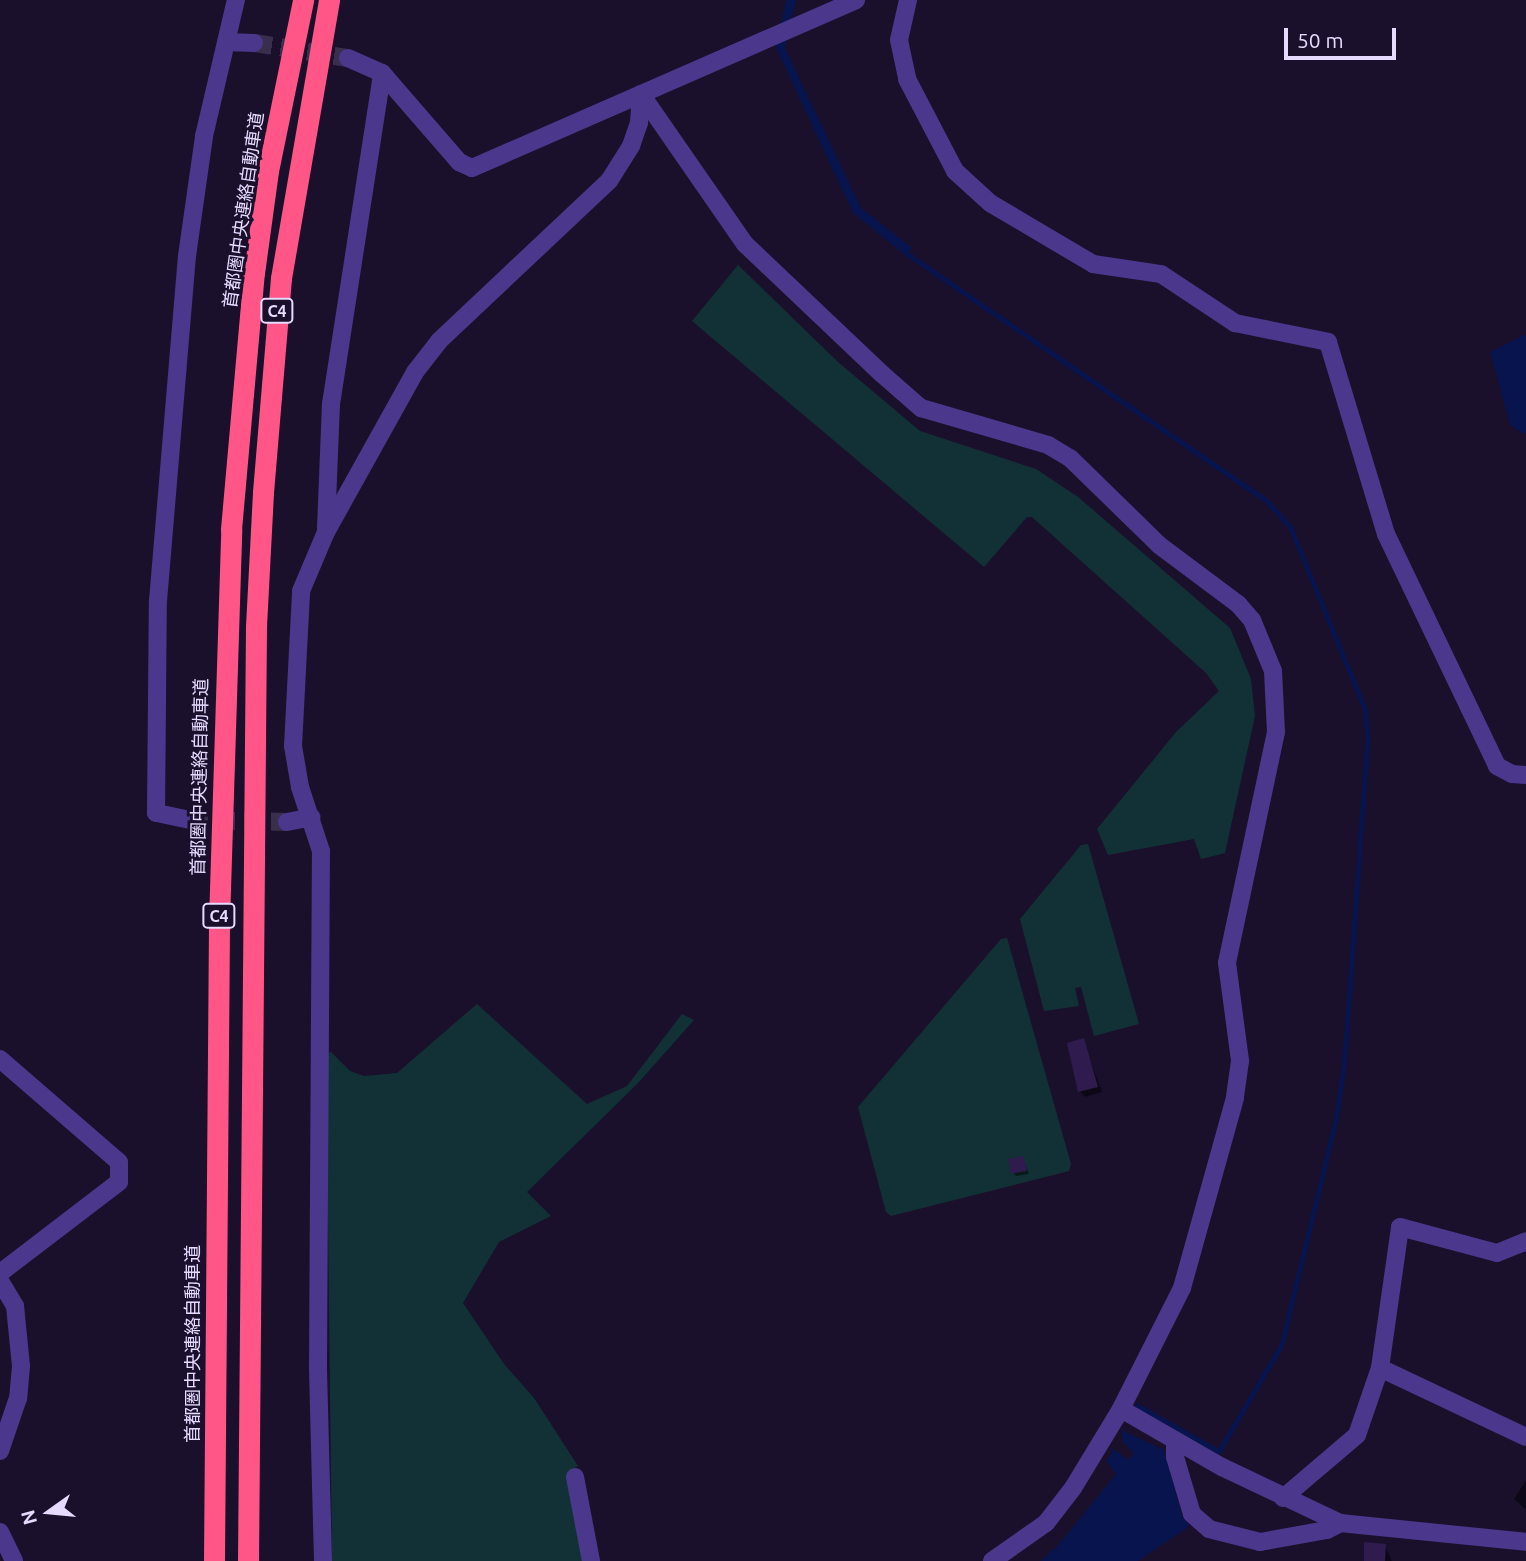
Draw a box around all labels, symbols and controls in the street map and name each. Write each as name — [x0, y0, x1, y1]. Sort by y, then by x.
scale bar — [1288, 14, 1400, 58]
text: 50 m — [1297, 28, 1344, 52]
street label: 首都圏中央連絡自動車道 — [219, 110, 267, 310]
road number: C4 — [260, 298, 294, 324]
street label: 首都圏中央連絡自動車道 — [186, 678, 212, 876]
road number: C4 — [202, 904, 236, 928]
street label: 首都圏中央連絡自動車道 — [181, 1245, 203, 1443]
north arrow — [14, 1477, 84, 1547]
text: N — [16, 1508, 41, 1527]

